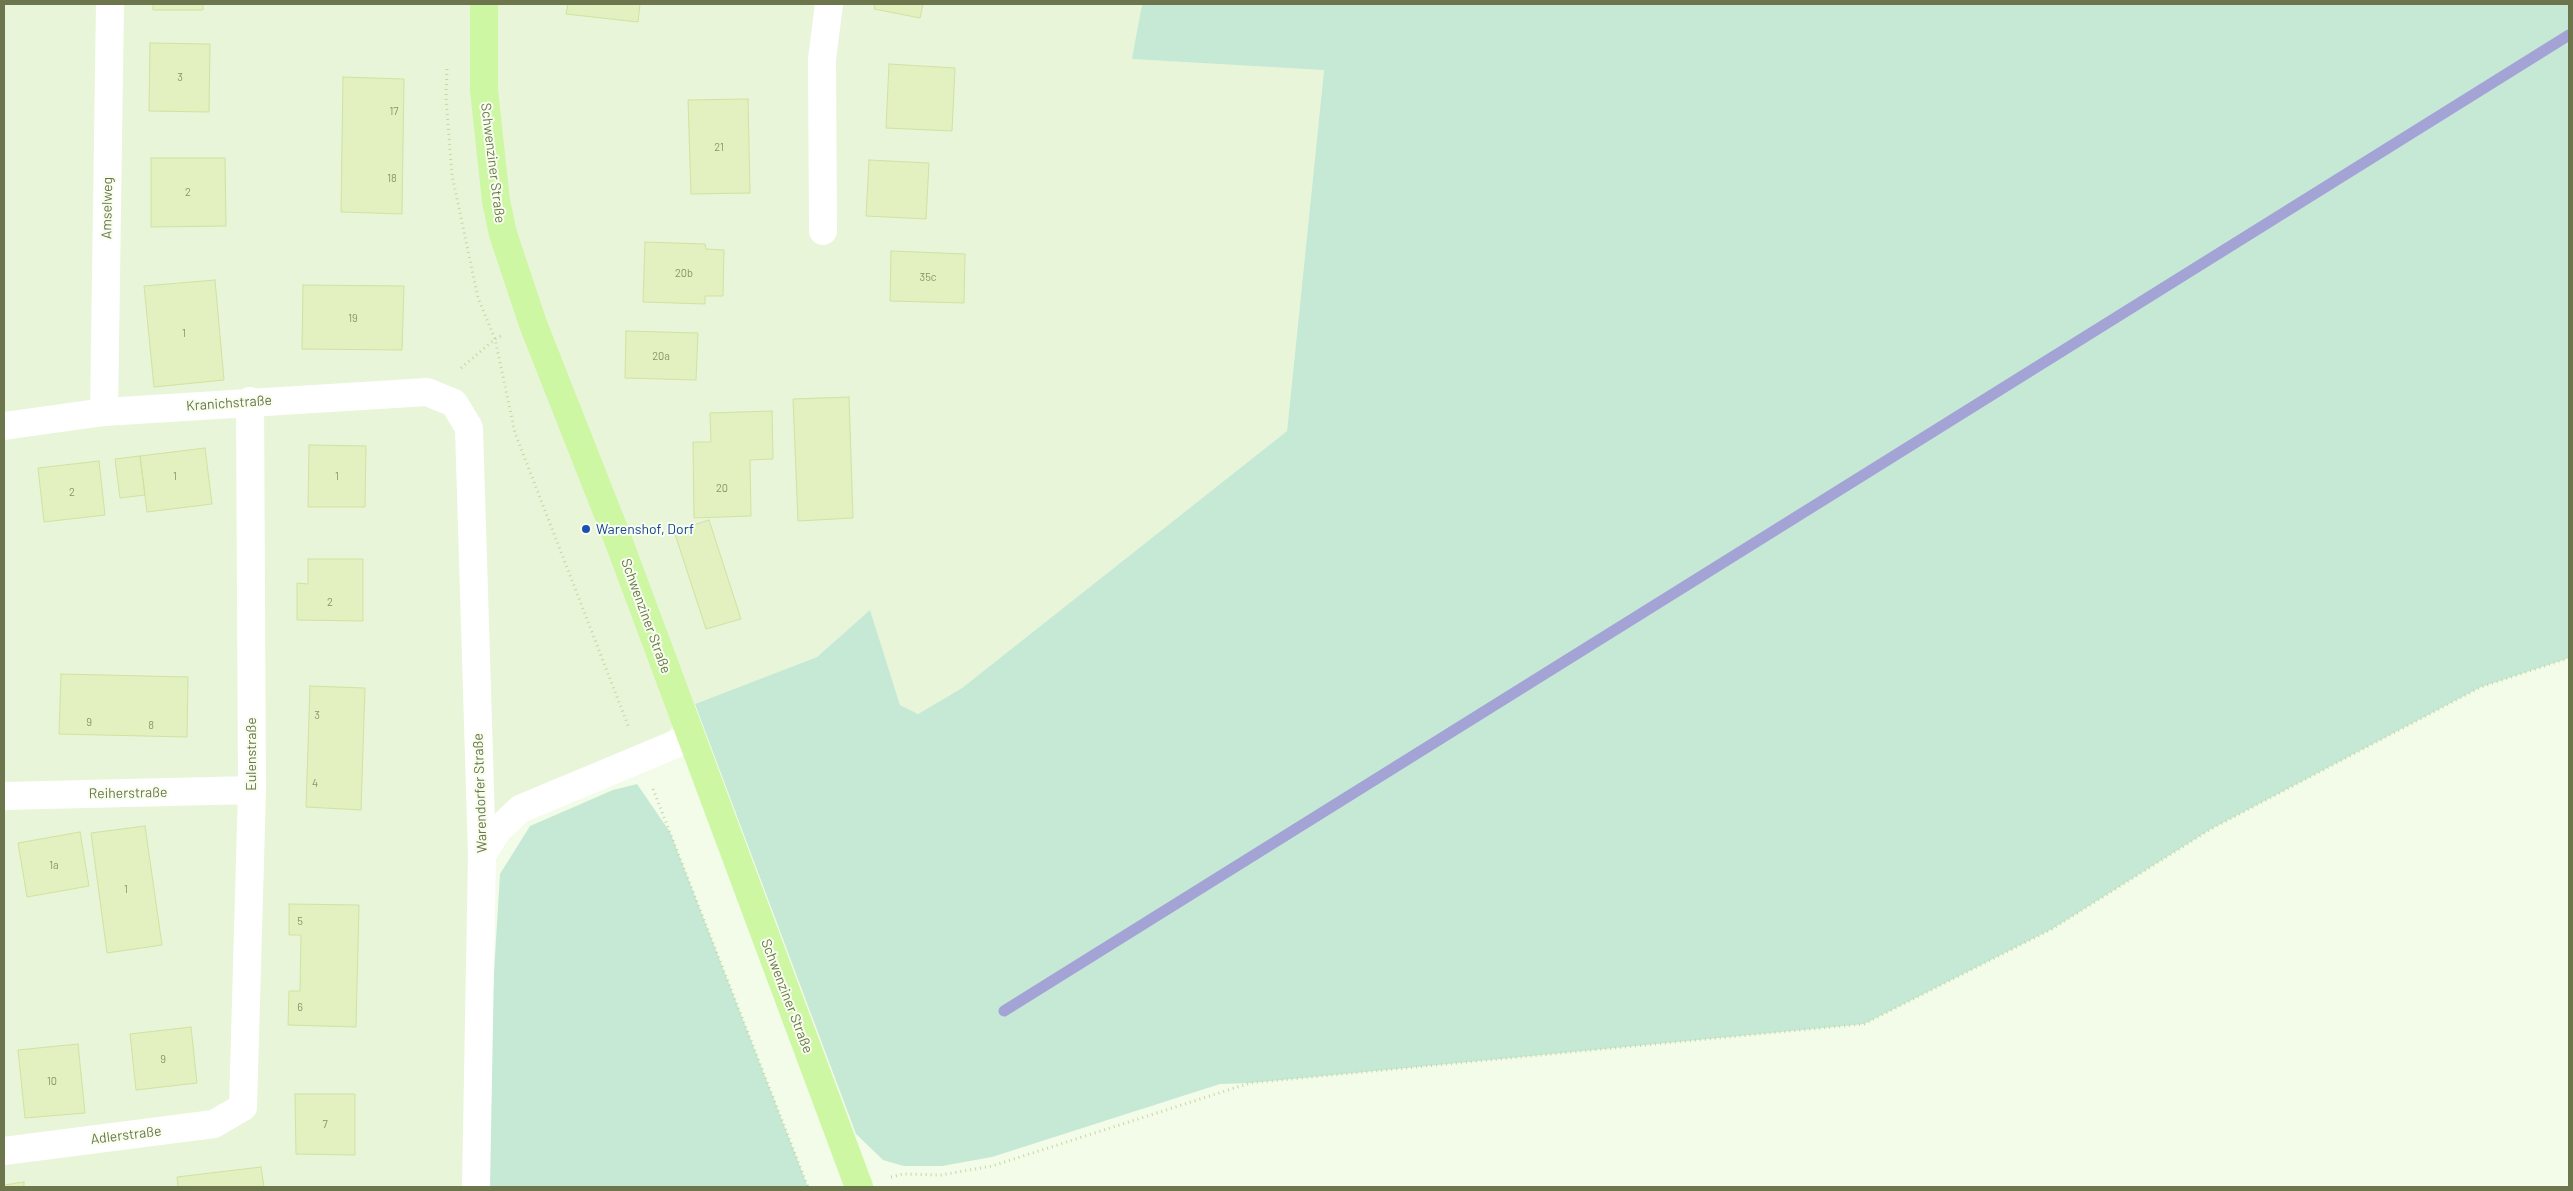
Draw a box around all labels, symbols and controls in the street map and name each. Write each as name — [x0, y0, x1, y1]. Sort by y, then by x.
house number: 3 — [177, 70, 183, 84]
street label: Schwenziner Straße — [477, 102, 509, 224]
house number: 17 — [389, 104, 399, 118]
house number: 21 — [714, 140, 724, 154]
house number: 18 — [387, 171, 397, 185]
street label: Amselweg — [98, 177, 116, 239]
house number: 2 — [185, 185, 191, 199]
house number: 20b — [675, 266, 693, 280]
house number: 35c — [919, 270, 937, 284]
house number: 19 — [348, 311, 358, 325]
house number: 1 — [182, 326, 186, 340]
house number: 20a — [652, 349, 670, 363]
street label: Kranichstraße — [186, 392, 272, 414]
house number: 1 — [173, 469, 177, 483]
house number: 1 — [335, 469, 339, 483]
house number: 20 — [716, 481, 728, 495]
house number: 2 — [69, 485, 75, 499]
place label: Warenshof, Dorf — [596, 521, 694, 537]
marker: Warenshof, Dorf — [580, 523, 592, 535]
street label: Schwenziner Straße — [617, 556, 675, 676]
house number: 2 — [327, 595, 333, 609]
house number: 3 — [314, 708, 320, 722]
house number: 9 — [86, 715, 92, 729]
street label: Eulenstraße — [243, 717, 259, 791]
house number: 8 — [148, 718, 154, 732]
street label: Warendorfer Straße — [470, 733, 490, 853]
house number: 4 — [312, 776, 318, 790]
street label: Reiherstraße — [88, 784, 168, 802]
house number: 1a — [49, 858, 59, 872]
house number: 1 — [124, 882, 128, 896]
house number: 5 — [297, 914, 303, 928]
street label: Schwenziner Straße — [757, 936, 817, 1056]
house number: 6 — [297, 1000, 303, 1014]
house number: 9 — [160, 1052, 166, 1066]
house number: 10 — [47, 1074, 57, 1088]
house number: 7 — [322, 1117, 328, 1131]
street label: Adlerstraße — [90, 1122, 162, 1148]

